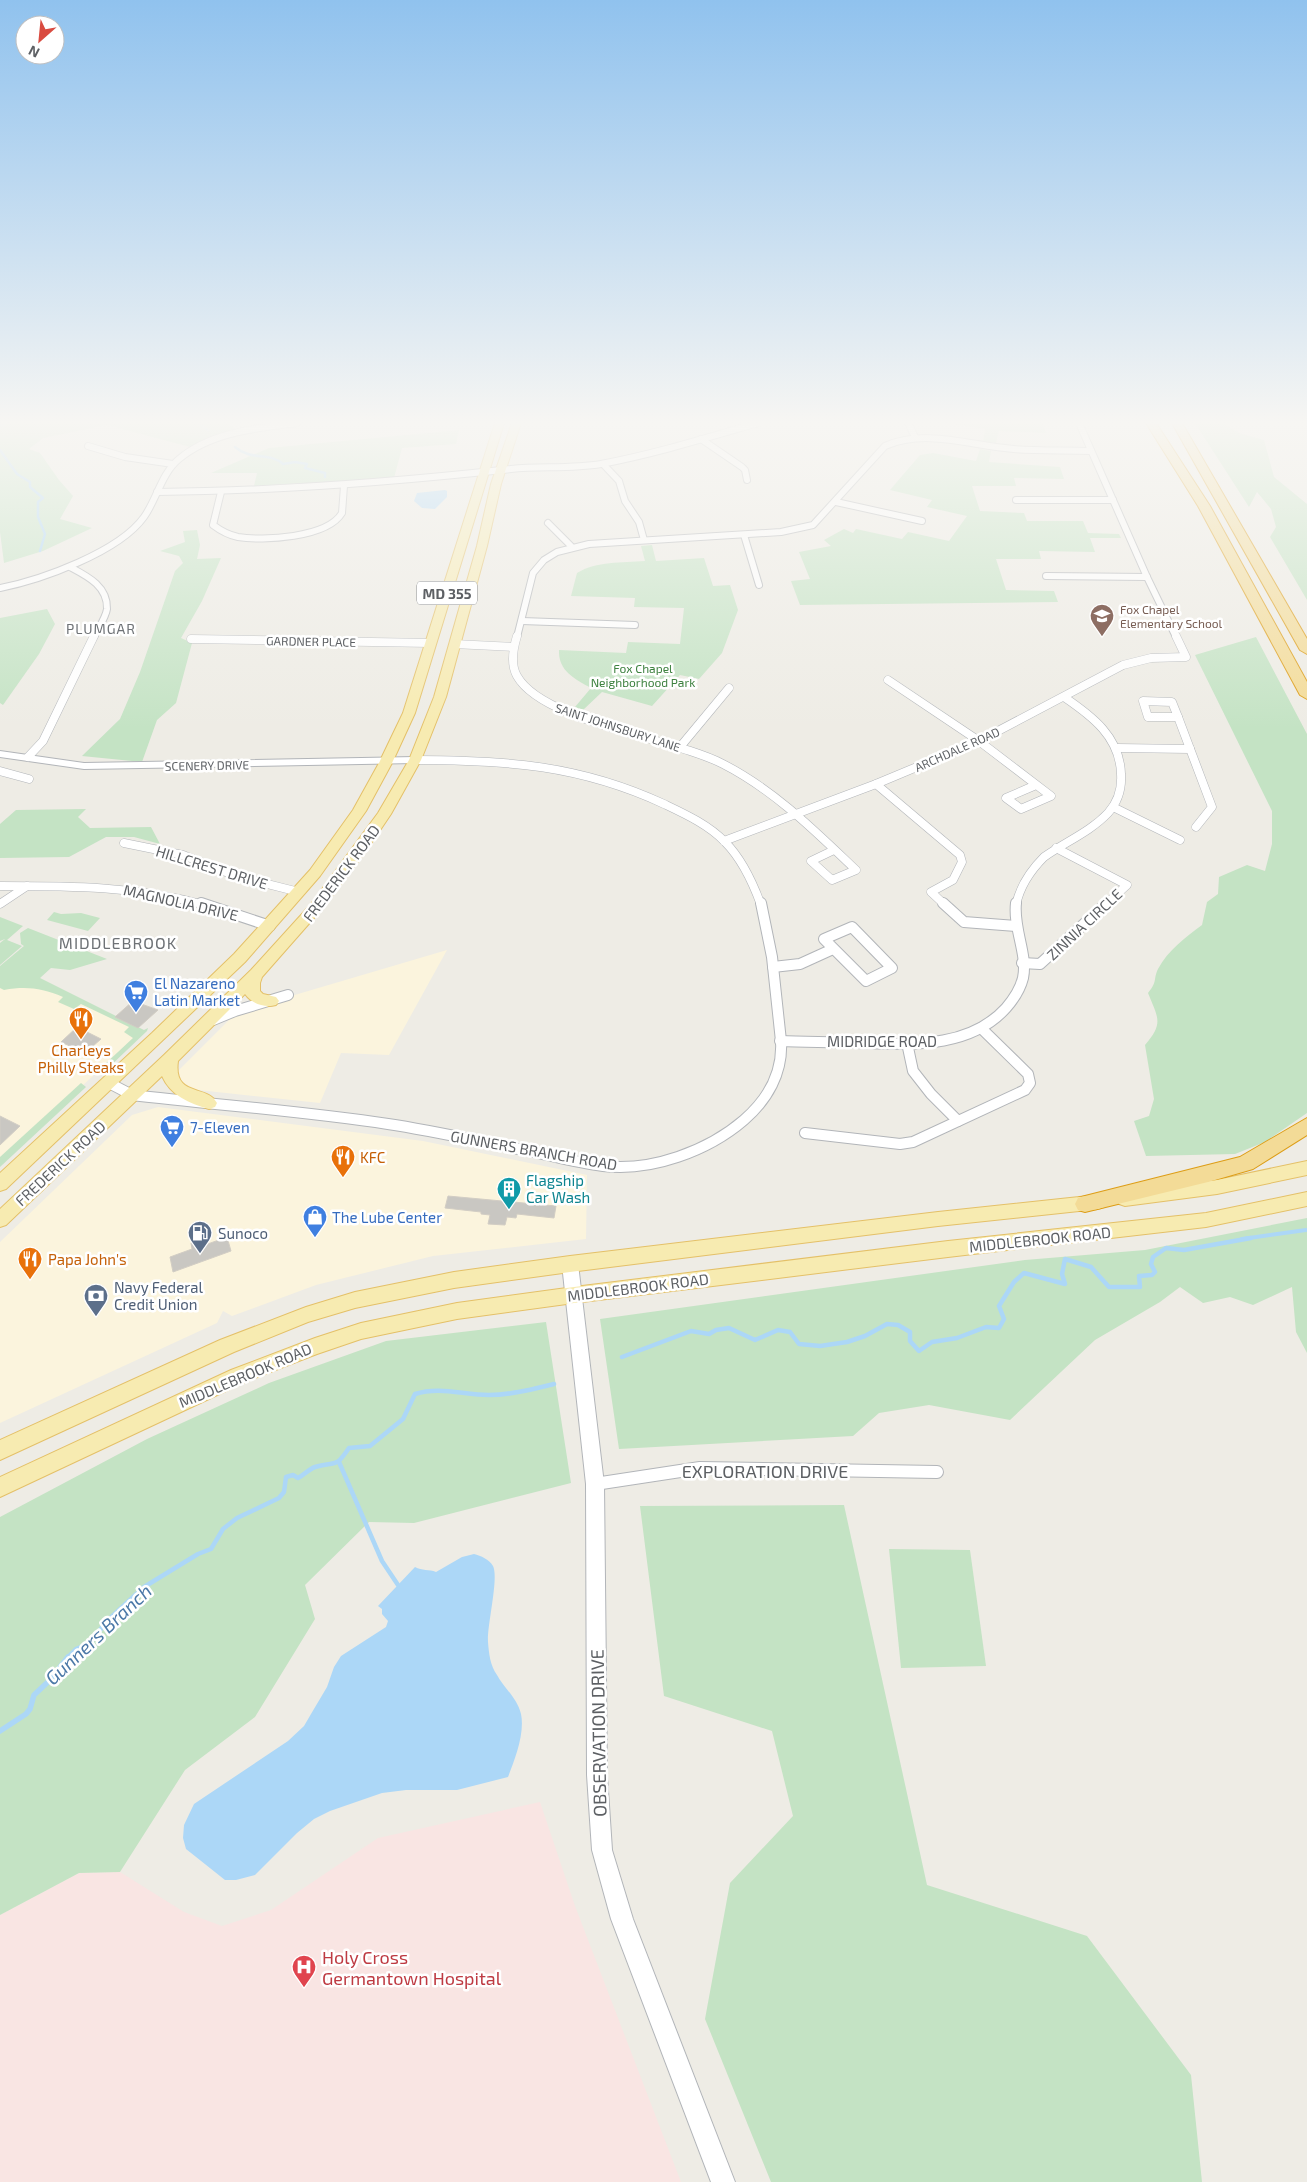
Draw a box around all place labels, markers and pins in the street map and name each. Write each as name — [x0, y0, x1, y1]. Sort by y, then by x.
place label: Fox Chapel Elementary School — [1120, 602, 1223, 630]
school or university icon: Fox Chapel Elementary School — [1089, 603, 1115, 637]
place label: El Nazareno Latin Market — [154, 974, 240, 1009]
supermarket icon: El Nazareno Latin Market — [123, 979, 149, 1013]
restaurant icon: Charleys Philly Steaks — [68, 1006, 94, 1040]
place label: Charleys Philly Steaks — [38, 1041, 124, 1076]
supermarket icon: 7-Eleven — [159, 1114, 185, 1148]
place label: 7-Eleven — [190, 1118, 250, 1136]
restaurant icon: KFC — [330, 1144, 356, 1178]
place label: KFC — [360, 1148, 386, 1166]
place label: Flagship Car Wash — [526, 1171, 590, 1206]
building icon: Flagship Car Wash — [496, 1176, 522, 1210]
shop icon: The Lube Center — [302, 1204, 328, 1238]
place label: The Lube Center — [332, 1208, 442, 1226]
fuel station icon: Sunoco — [187, 1220, 213, 1254]
place label: Sunoco — [218, 1224, 268, 1242]
restaurant icon: Papa John's — [17, 1246, 43, 1280]
place label: Papa John's — [48, 1250, 127, 1268]
place label: Navy Federal Credit Union — [114, 1278, 204, 1313]
bank icon: Navy Federal Credit Union — [83, 1283, 109, 1317]
place label: Holy Cross Germantown Hospital — [322, 1946, 502, 1989]
hospital icon: Holy Cross Germantown Hospital — [291, 1954, 317, 1988]

